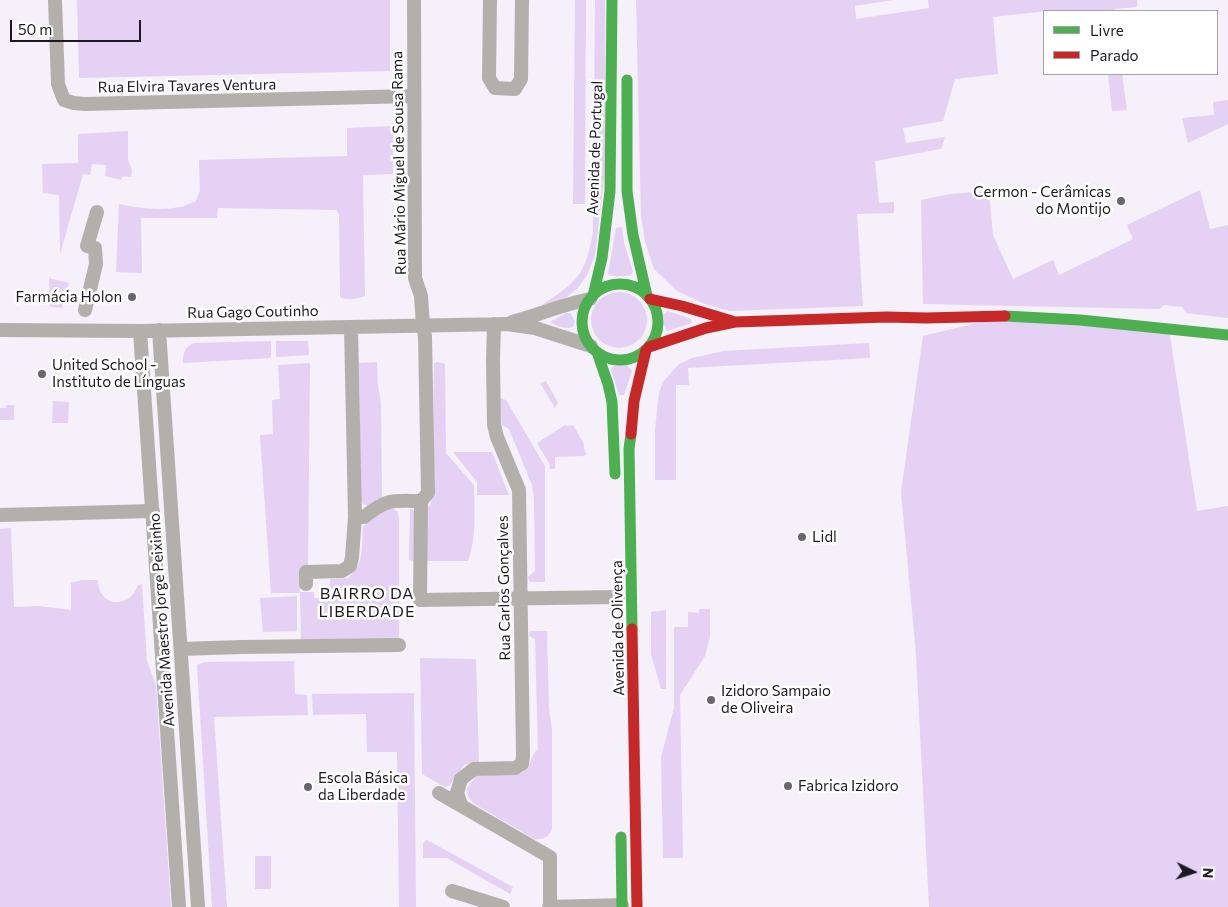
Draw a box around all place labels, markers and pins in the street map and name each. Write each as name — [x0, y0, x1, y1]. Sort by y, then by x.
place label: Cermon - Cerâmicas do Montijo — [973, 183, 1111, 218]
marker: Cermon - Cerâmicas do Montijo — [1115, 195, 1127, 207]
place label: Farmácia Holon — [15, 288, 122, 306]
marker: Farmácia Holon — [126, 291, 138, 303]
place label: United School - Instituto de Línguas — [52, 356, 186, 391]
marker: United School - Instituto de Línguas — [36, 368, 48, 380]
place label: Lidl — [812, 528, 837, 546]
marker: Lidl — [796, 531, 808, 543]
place label: Izidoro Sampaio de Oliveira — [721, 682, 831, 717]
marker: Izidoro Sampaio de Oliveira — [705, 694, 717, 706]
place label: Escola Básica da Liberdade — [318, 769, 408, 804]
place label: Fabrica Izidoro — [798, 777, 899, 795]
marker: Fabrica Izidoro — [782, 780, 794, 792]
marker: Escola Básica da Liberdade — [302, 781, 314, 793]

